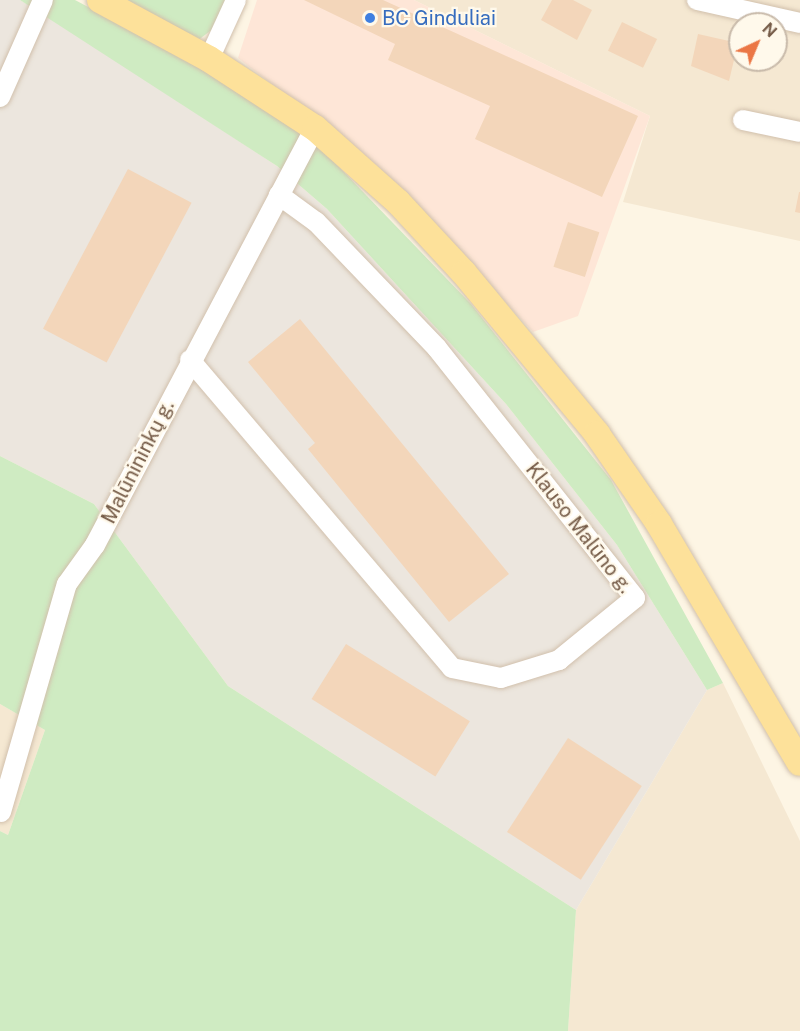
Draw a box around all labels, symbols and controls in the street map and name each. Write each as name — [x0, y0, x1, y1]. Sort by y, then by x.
place label: BC Ginduliai — [382, 6, 496, 30]
marker: BC Ginduliai — [363, 11, 377, 25]
north arrow — [728, 12, 788, 72]
text: N — [758, 19, 781, 41]
street label: Malūnininkų g. — [97, 396, 179, 528]
street label: Klauso Malūno g. — [520, 458, 638, 598]

